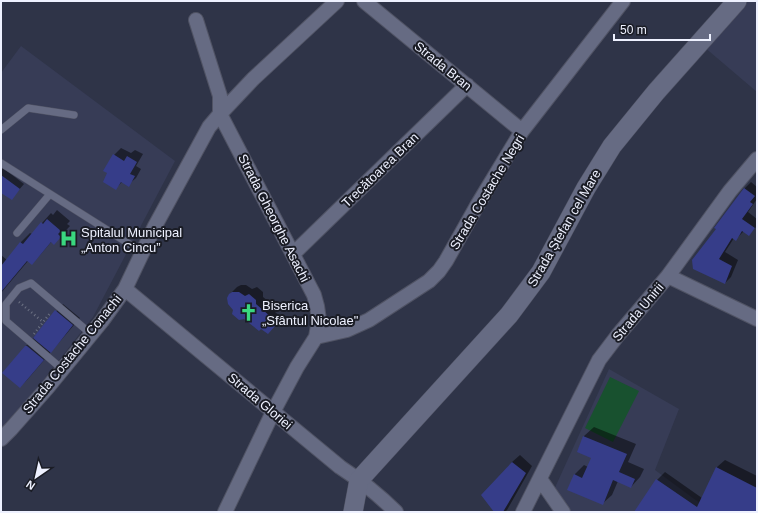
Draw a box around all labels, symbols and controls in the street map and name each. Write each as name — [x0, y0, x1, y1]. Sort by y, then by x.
scale bar — [614, 16, 710, 42]
text: 50 m — [620, 23, 647, 37]
street label: Strada Bran — [411, 38, 475, 94]
street label: Trecătoarea Bran — [339, 130, 421, 210]
street label: Strada Costache Negri — [447, 132, 527, 252]
street label: Strada Gheorghe Asachi — [235, 151, 313, 285]
street label: Strada Ștefan cel Mare — [524, 167, 604, 289]
place label: Spitalul Municipal „Anton Cincu” — [81, 225, 182, 255]
hospital icon: Spitalul Municipal „Anton Cincu” — [58, 229, 78, 249]
street label: Strada Unirii — [609, 280, 667, 344]
street label: Strada Costache Conachi — [20, 292, 125, 416]
place label: Biserica „Sfântul Nicolae" — [262, 298, 359, 328]
church icon: Biserica „Sfântul Nicolae" — [239, 302, 259, 322]
street label: Strada Gloriei — [225, 370, 295, 432]
north arrow — [16, 457, 56, 497]
text: N — [24, 478, 37, 492]

